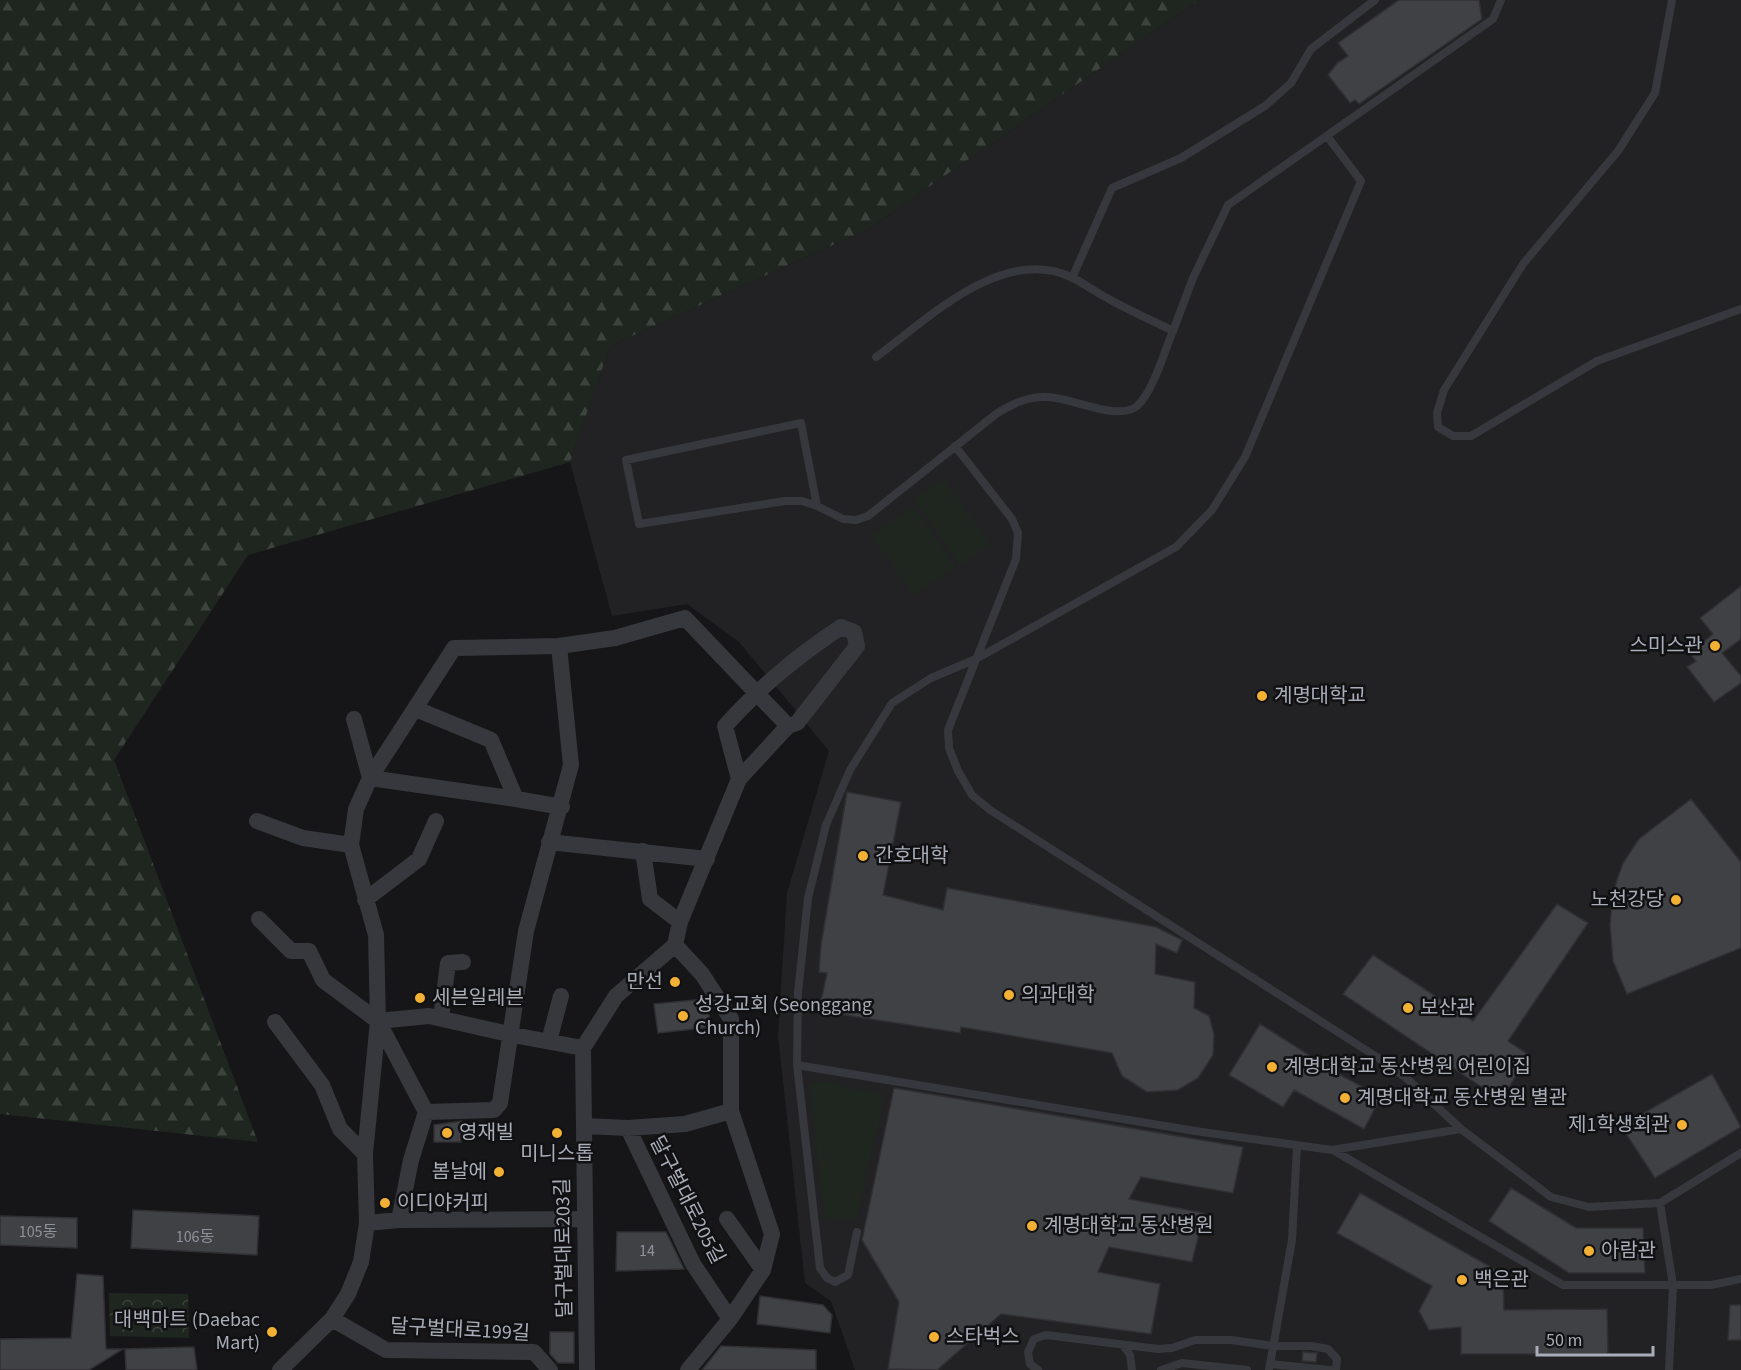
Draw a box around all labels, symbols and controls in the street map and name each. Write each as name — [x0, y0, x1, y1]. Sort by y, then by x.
place label: 스미스관 — [1629, 632, 1703, 660]
marker: 스미스관 — [1708, 639, 1722, 653]
place label: 계명대학교 — [1274, 682, 1366, 710]
marker: 계명대학교 — [1255, 689, 1269, 703]
place label: 간호대학 — [875, 842, 949, 870]
marker: 간호대학 — [856, 849, 870, 863]
place label: 노천강당 — [1590, 886, 1664, 914]
marker: 노천강당 — [1669, 893, 1683, 907]
place label: 만선 — [626, 968, 663, 996]
marker: 만선 — [668, 975, 682, 989]
place label: 의과대학 — [1021, 981, 1095, 1009]
place label: 세븐일레븐 — [432, 984, 524, 1012]
marker: 의과대학 — [1002, 988, 1016, 1002]
marker: 세븐일레븐 — [413, 991, 427, 1005]
place label: 성강교회 (Seonggang Church) — [695, 991, 872, 1042]
place label: 보산관 — [1420, 994, 1475, 1022]
marker: 보산관 — [1401, 1001, 1415, 1015]
marker: 성강교회 (Seonggang Church) — [676, 1009, 690, 1023]
place label: 계명대학교 동산병원 어린이집 — [1284, 1053, 1531, 1081]
marker: 계명대학교 동산병원 어린이집 — [1265, 1060, 1279, 1074]
place label: 계명대학교 동산병원 별관 — [1357, 1084, 1567, 1112]
marker: 계명대학교 동산병원 별관 — [1338, 1091, 1352, 1105]
place label: 제1학생회관 — [1568, 1111, 1670, 1139]
marker: 제1학생회관 — [1675, 1118, 1689, 1132]
place label: 영재빌 — [459, 1119, 514, 1147]
marker: 영재빌 — [440, 1126, 454, 1140]
marker: 미니스톱 — [550, 1126, 564, 1140]
street label: 달구벌대로205길 — [643, 1131, 731, 1269]
place label: 미니스톱 — [520, 1140, 594, 1168]
place label: 봄날에 — [432, 1158, 487, 1186]
marker: 봄날에 — [492, 1165, 506, 1179]
street label: 달구벌대로203길 — [549, 1178, 579, 1318]
place label: 이디야커피 — [397, 1189, 489, 1217]
marker: 이디야커피 — [378, 1196, 392, 1210]
place label: 계명대학교 동산병원 — [1044, 1212, 1214, 1240]
marker: 계명대학교 동산병원 — [1025, 1219, 1039, 1233]
house number: 105동 — [19, 1221, 58, 1243]
house number: 106동 — [176, 1226, 215, 1248]
place label: 아람관 — [1601, 1237, 1656, 1265]
house number: 14 — [639, 1240, 655, 1262]
marker: 아람관 — [1582, 1244, 1596, 1258]
place label: 백은관 — [1474, 1266, 1529, 1294]
marker: 백은관 — [1455, 1273, 1469, 1287]
place label: 대백마트 (Daebac Mart) — [114, 1306, 260, 1357]
street label: 달구벌대로199길 — [389, 1312, 531, 1348]
scale bar — [1537, 1319, 1652, 1357]
place label: 스타벅스 — [946, 1323, 1020, 1351]
marker: 대백마트 (Daebac Mart) — [265, 1325, 279, 1339]
text: 50 m — [1546, 1328, 1582, 1353]
marker: 스타벅스 — [927, 1330, 941, 1344]

